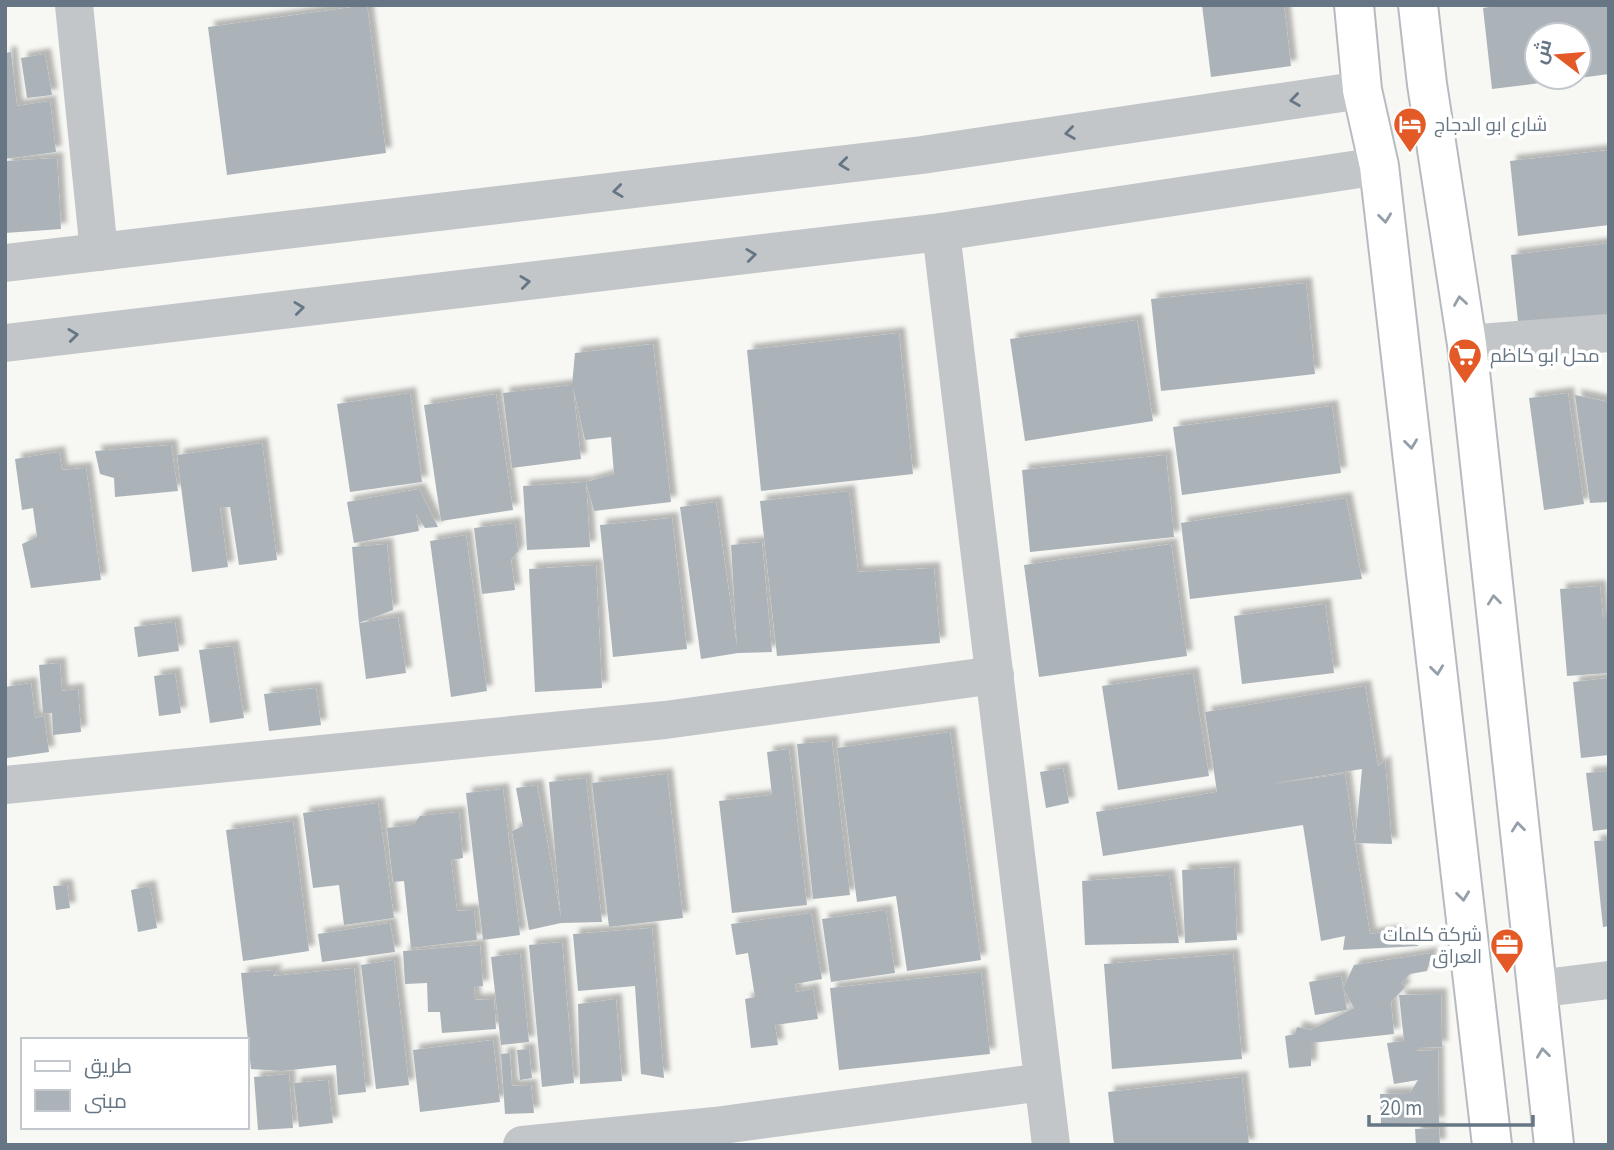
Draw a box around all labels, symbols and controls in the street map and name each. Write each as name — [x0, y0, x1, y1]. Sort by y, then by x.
north arrow — [1523, 21, 1593, 91]
text: ش — [1527, 36, 1559, 67]
one-way arrow — [1289, 92, 1301, 107]
hotel icon: شارع ابو الدجاج — [1391, 105, 1429, 154]
place label: شارع ابو الدجاج — [1434, 112, 1547, 139]
one-way arrow — [1064, 125, 1076, 140]
one-way arrow — [839, 157, 850, 172]
one-way arrow — [613, 183, 624, 198]
one-way arrow — [1377, 212, 1392, 224]
one-way arrow — [745, 247, 757, 262]
one-way arrow — [519, 274, 531, 289]
one-way arrow — [1453, 295, 1468, 307]
one-way arrow — [293, 301, 305, 316]
one-way arrow — [67, 327, 79, 342]
supermarket icon: محل ابو كاظم — [1446, 336, 1484, 385]
place label: محل ابو كاظم — [1490, 343, 1600, 370]
one-way arrow — [1403, 438, 1418, 450]
one-way arrow — [1487, 594, 1502, 606]
one-way arrow — [1429, 664, 1444, 676]
one-way arrow — [1511, 821, 1526, 832]
one-way arrow — [1455, 891, 1470, 902]
place label: شركة كلمات العراق — [1383, 922, 1482, 971]
office icon: شركة كلمات العراق — [1488, 926, 1526, 975]
legend — [21, 1038, 248, 1129]
one-way arrow — [1536, 1047, 1551, 1058]
text: طريق — [84, 1051, 132, 1081]
scale bar — [1369, 1084, 1534, 1128]
text: مبنى — [84, 1086, 127, 1116]
text: 20 m — [1380, 1093, 1422, 1123]

